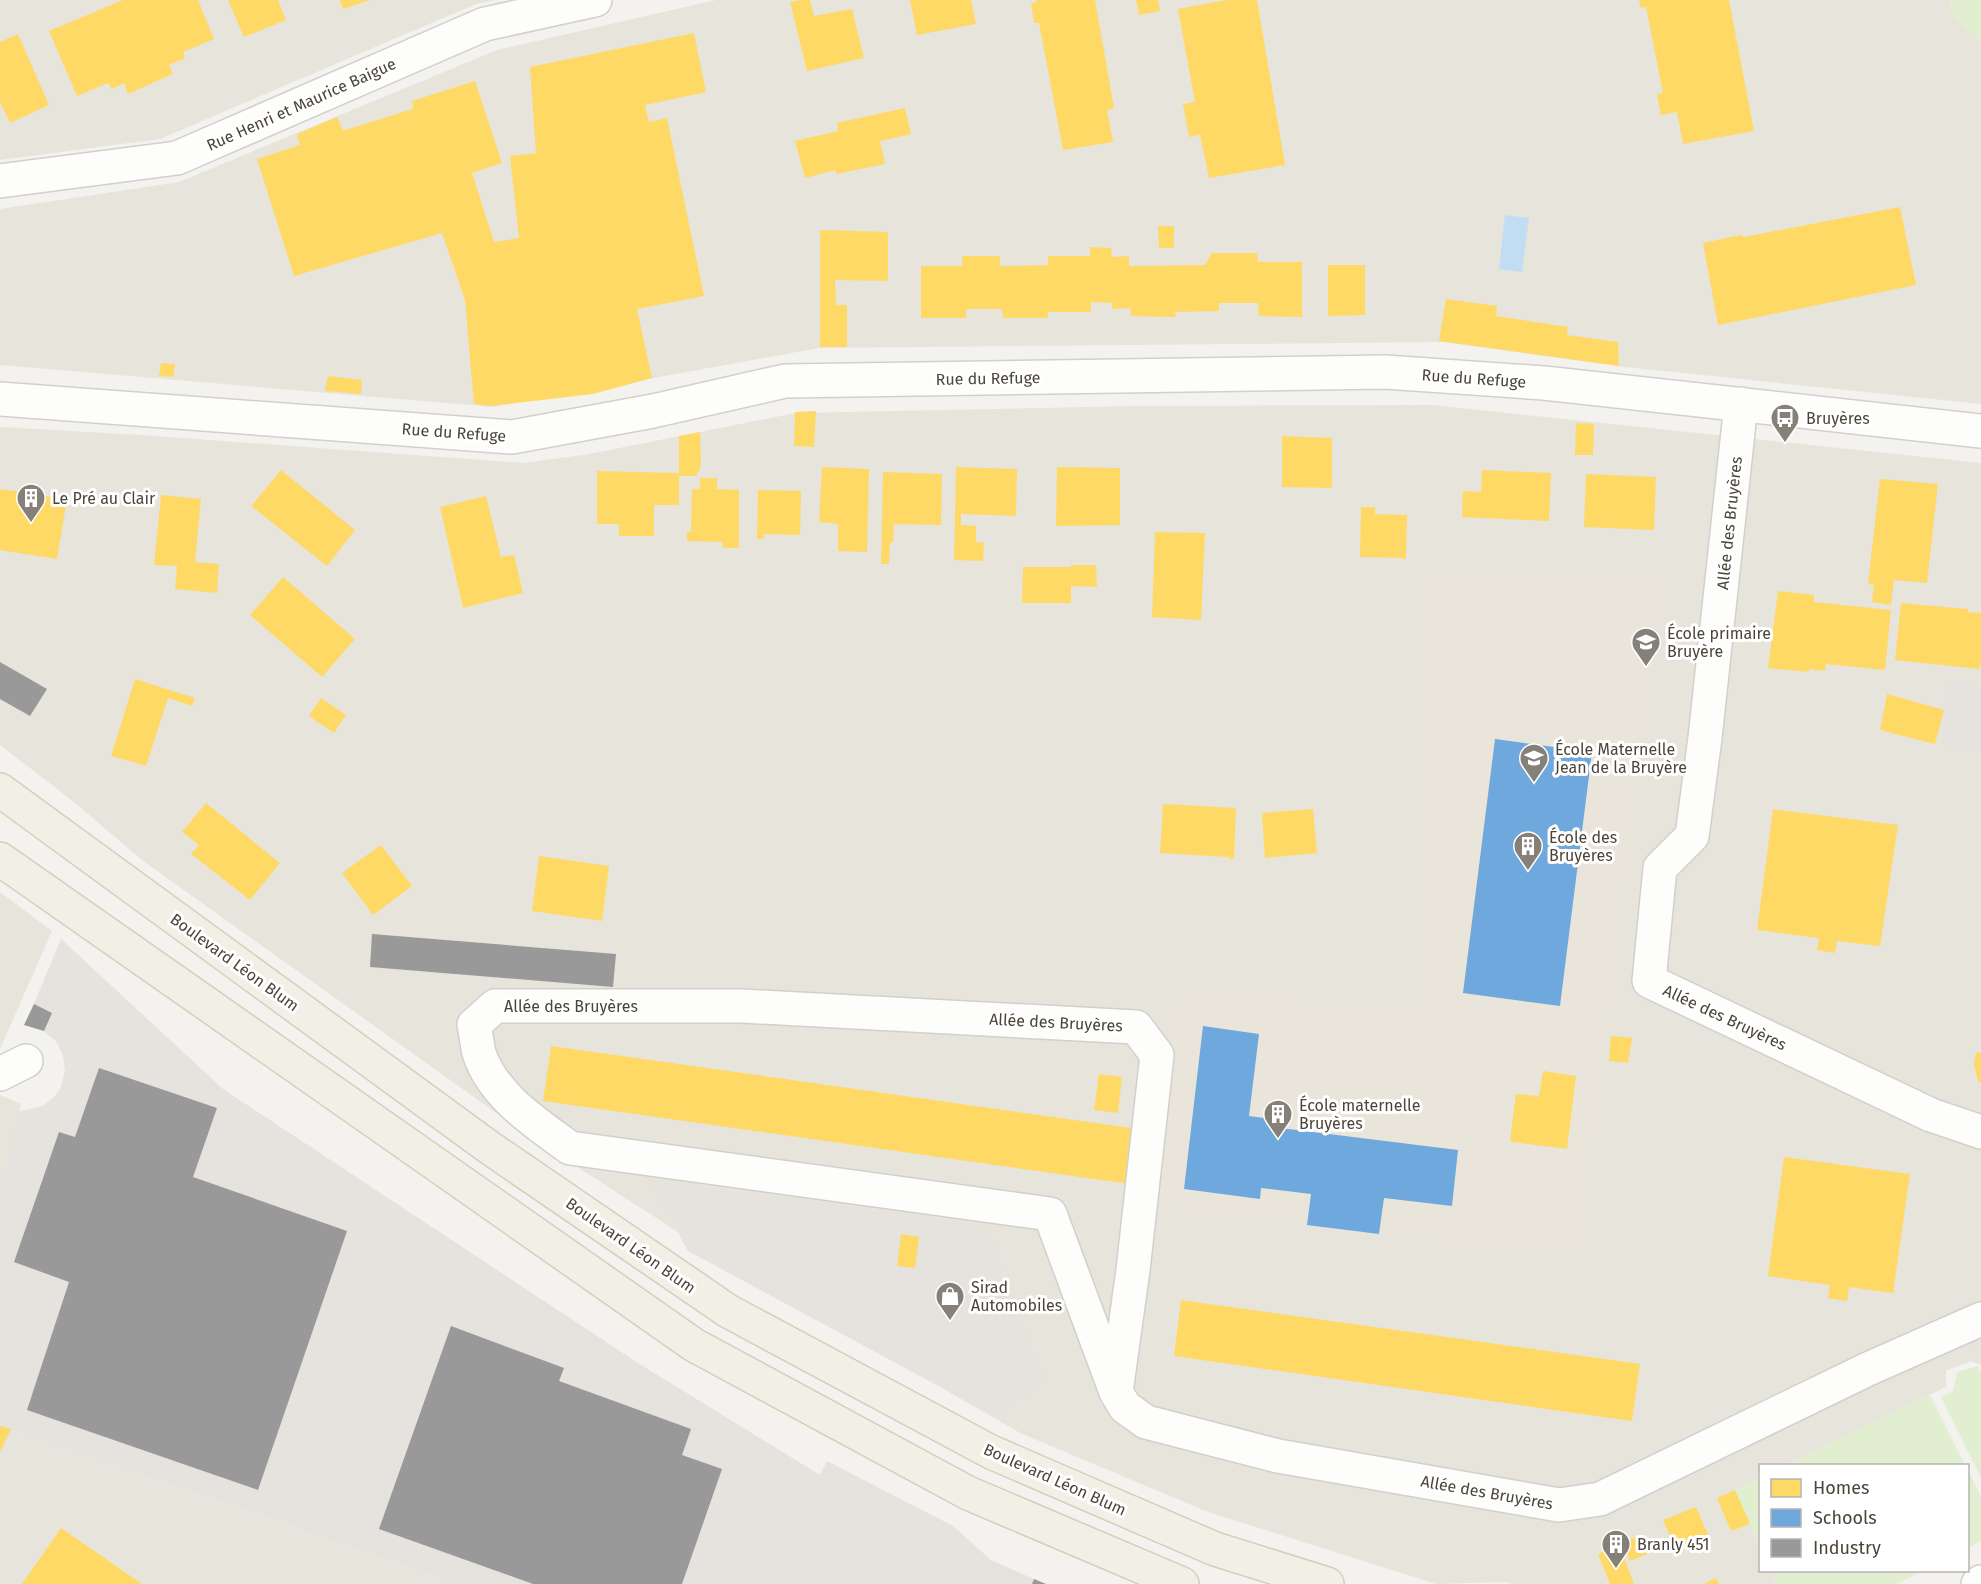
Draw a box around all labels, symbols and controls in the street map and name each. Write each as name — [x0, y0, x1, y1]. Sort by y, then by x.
street label: Rue Henri et Maurice Baigue — [204, 54, 399, 155]
street label: Rue du Refuge — [1421, 365, 1527, 392]
street label: Rue du Refuge — [935, 368, 1041, 389]
bus stop icon: Bruyères — [1769, 402, 1801, 444]
place label: Bruyères — [1806, 409, 1870, 428]
street label: Rue du Refuge — [401, 419, 507, 446]
street label: Allée des Bruyères — [1713, 456, 1746, 591]
building icon: Le Pré au Clair — [15, 482, 47, 524]
place label: Le Pré au Clair — [52, 489, 156, 508]
place label: École primaire Bruyère — [1667, 623, 1771, 661]
school or university icon: École primaire Bruyère — [1630, 626, 1662, 668]
place label: École Maternelle Jean de la Bruyère — [1555, 739, 1687, 777]
school or university icon: École Maternelle Jean de la Bruyère — [1518, 742, 1550, 784]
place label: École des Bruyères — [1549, 827, 1617, 865]
building icon: École des Bruyères — [1512, 830, 1544, 872]
street label: Boulevard Léon Blum — [167, 909, 303, 1015]
street label: Allée des Bruyères — [1660, 981, 1789, 1054]
street label: Allée des Bruyères — [504, 997, 638, 1016]
street label: Allée des Bruyères — [989, 1010, 1123, 1035]
place label: École maternelle Bruyères — [1299, 1095, 1420, 1133]
building icon: École maternelle Bruyères — [1262, 1098, 1294, 1140]
street label: Boulevard Léon Blum — [562, 1193, 699, 1297]
place label: Sirad Automobiles — [971, 1278, 1062, 1315]
shop icon: Sirad Automobiles — [934, 1280, 966, 1322]
street label: Boulevard Léon Blum — [981, 1439, 1129, 1519]
legend — [1759, 1464, 1969, 1572]
street label: Allée des Bruyères — [1419, 1472, 1554, 1513]
text: Homes — [1813, 1477, 1869, 1499]
text: Schools — [1813, 1507, 1877, 1529]
building icon: Branly 451 — [1600, 1528, 1632, 1570]
place label: Branly 451 — [1637, 1535, 1710, 1554]
text: Industry — [1813, 1537, 1881, 1559]

